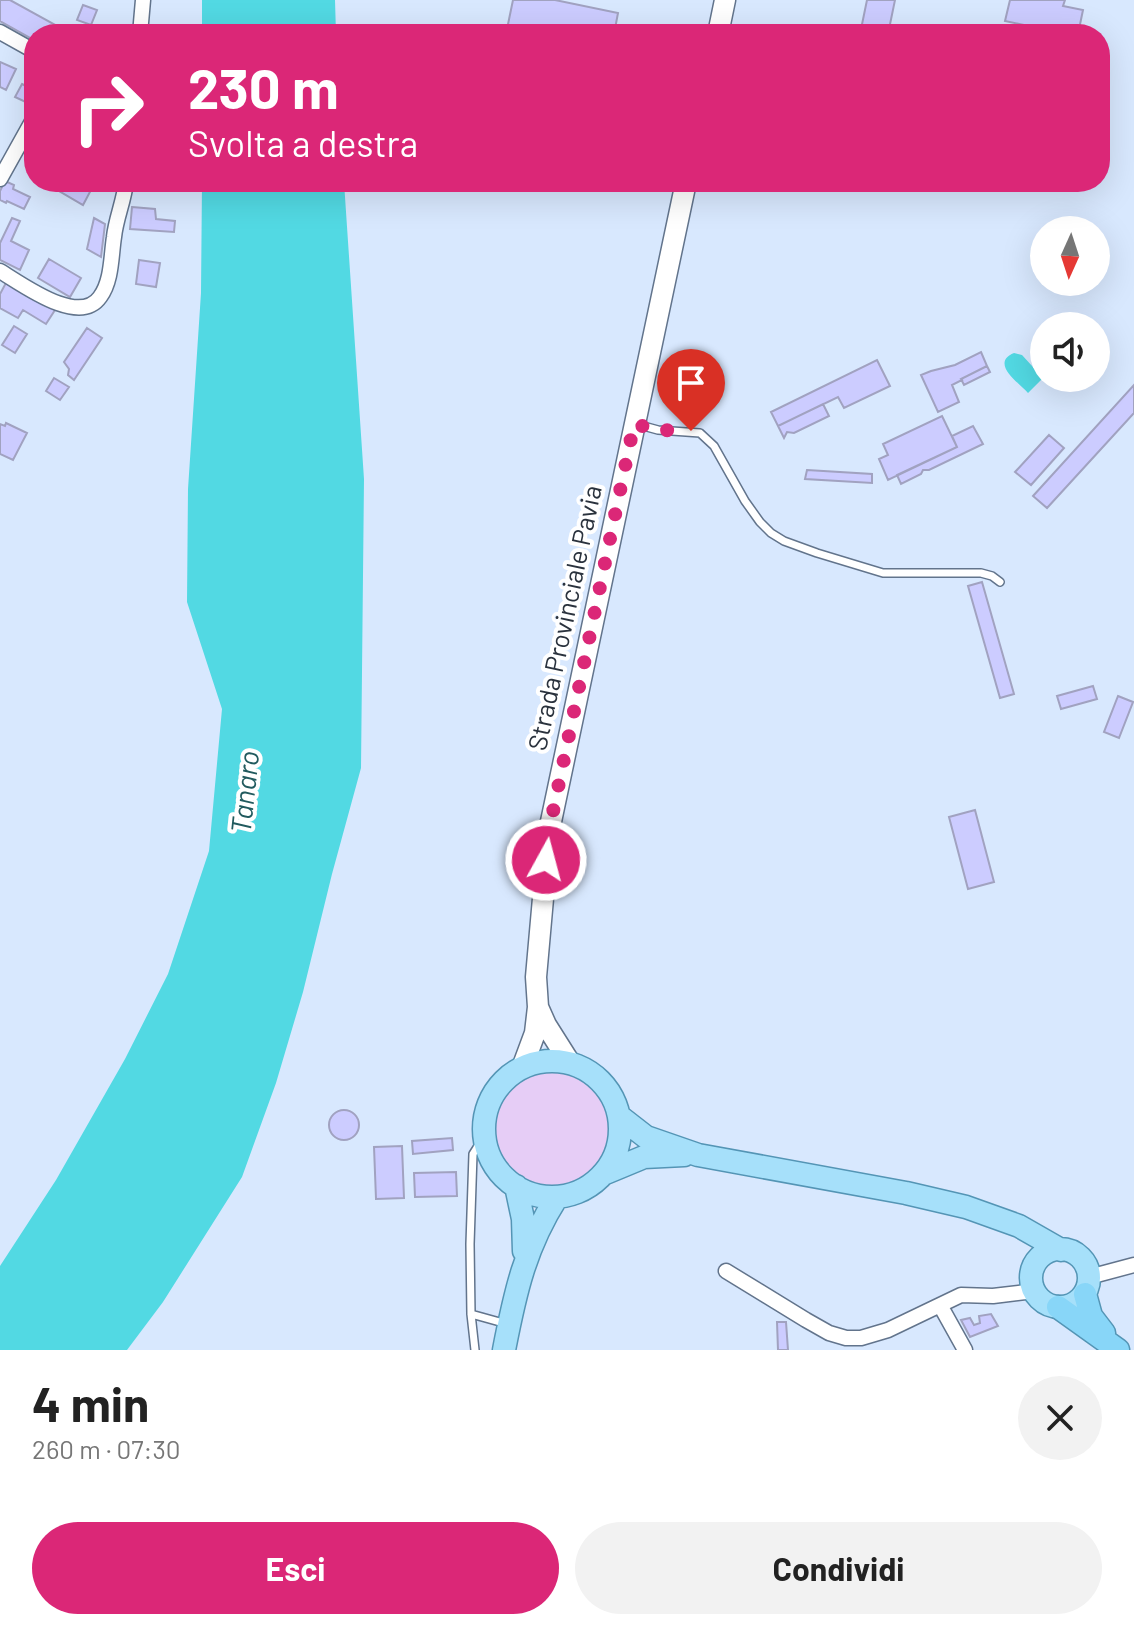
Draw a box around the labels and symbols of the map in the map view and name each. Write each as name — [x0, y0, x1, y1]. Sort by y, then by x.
north arrow — [1030, 216, 1110, 296]
pin — [657, 349, 725, 431]
street label: Strada Provinciale Pavia — [520, 482, 607, 753]
water label: Tanaro — [223, 749, 265, 835]
position arrow — [504, 818, 588, 902]

